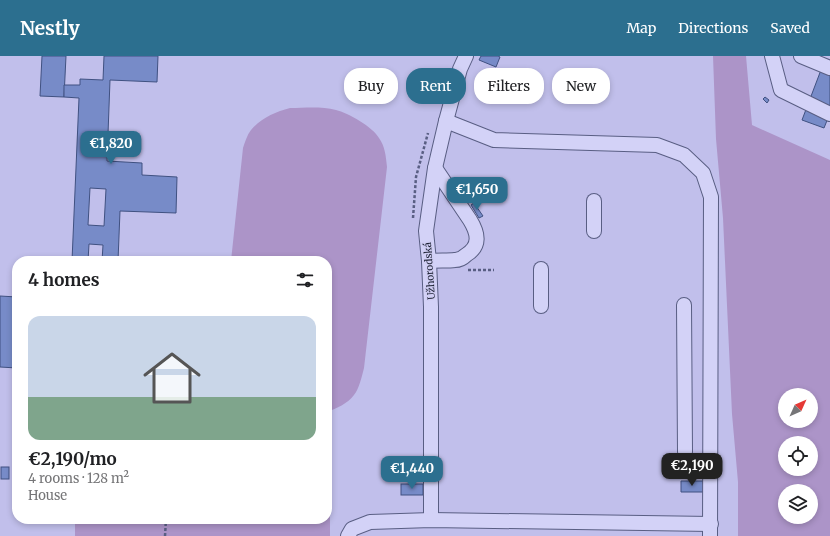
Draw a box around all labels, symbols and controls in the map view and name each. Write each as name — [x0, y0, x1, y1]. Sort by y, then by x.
text: Nestly — [20, 16, 80, 40]
text: Map — [626, 19, 656, 37]
text: Directions — [678, 19, 748, 37]
text: Saved — [770, 19, 810, 37]
chip: Buy — [344, 68, 398, 104]
chip: Rent — [406, 68, 466, 104]
chip: Filters — [474, 68, 544, 104]
chip: New — [552, 68, 610, 104]
pin: €1,820 — [78, 131, 144, 165]
text: €1,820 — [89, 135, 133, 152]
pin: €1,650 — [444, 177, 510, 211]
text: €1,650 — [456, 181, 498, 198]
street label: Užhorodská — [421, 241, 438, 300]
text: 4 homes — [28, 269, 99, 291]
icon: filters — [294, 269, 316, 291]
icon: home — [136, 342, 208, 414]
north arrow — [778, 388, 818, 428]
map controls — [778, 388, 818, 524]
button: locate — [778, 436, 818, 476]
text: €2,190/mo — [28, 448, 117, 470]
pin: €2,190 — [659, 453, 725, 487]
pin: €1,440 — [379, 456, 445, 490]
text: €2,190 — [670, 457, 714, 474]
text: €1,440 — [390, 460, 434, 477]
text: 4 rooms · 128 m² — [28, 470, 129, 487]
button: layers — [778, 484, 818, 524]
text: House — [28, 487, 67, 504]

